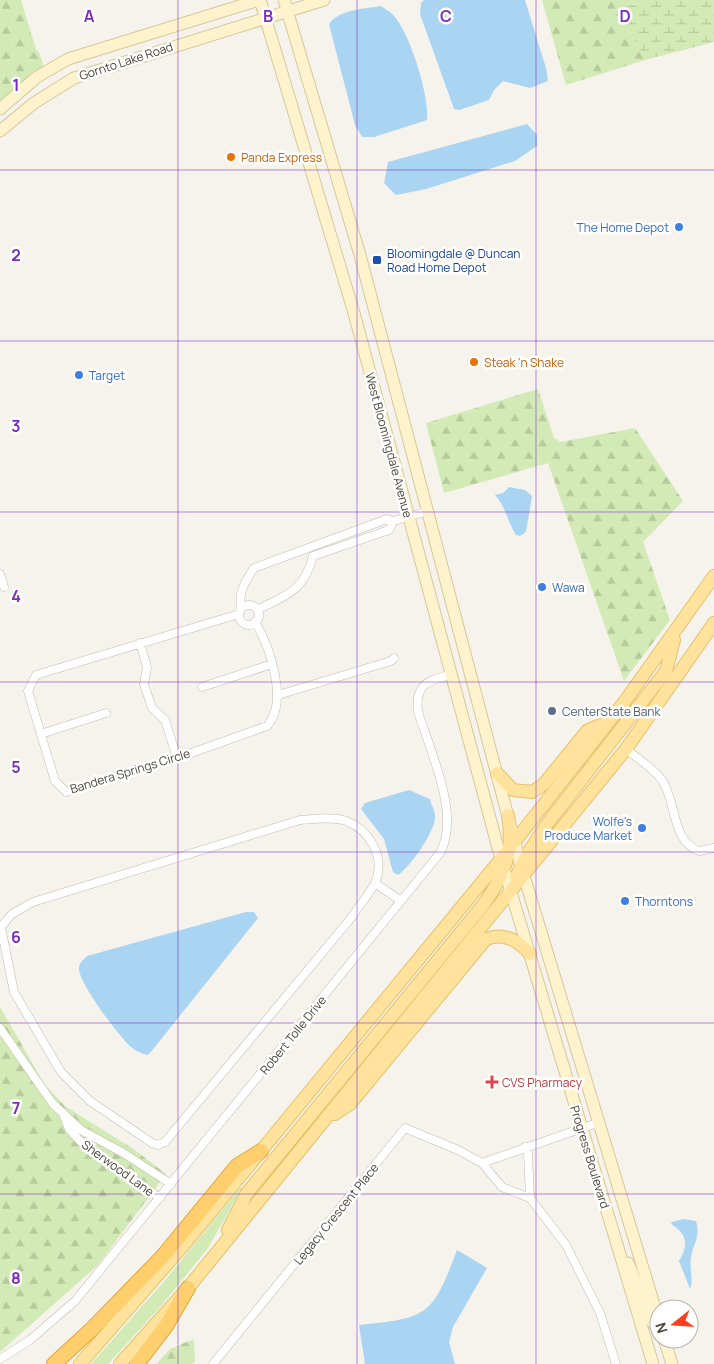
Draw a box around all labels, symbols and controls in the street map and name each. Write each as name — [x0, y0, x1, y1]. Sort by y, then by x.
text: A — [84, 5, 95, 27]
text: B — [263, 5, 273, 27]
text: C — [440, 5, 452, 27]
text: D — [619, 5, 631, 27]
street label: Gornto Lake Road — [77, 38, 175, 84]
text: 1 — [12, 74, 20, 96]
place label: Panda Express — [241, 149, 322, 166]
marker: Panda Express — [225, 151, 237, 163]
place label: The Home Depot — [577, 219, 669, 236]
marker: The Home Depot — [673, 221, 685, 233]
text: 2 — [11, 244, 21, 266]
place label: Bloomingdale @ Duncan Road Home Depot — [387, 245, 520, 276]
marker: Bloomingdale @ Duncan Road Home Depot — [371, 254, 383, 266]
place label: Steak 'n Shake — [484, 354, 564, 371]
marker: Steak 'n Shake — [468, 356, 480, 368]
place label: Target — [89, 367, 125, 384]
marker: Target — [73, 369, 85, 381]
street label: West Bloomingdale Avenue — [361, 371, 417, 519]
text: 3 — [11, 415, 21, 437]
place label: Wawa — [552, 579, 585, 596]
marker: Wawa — [536, 581, 548, 593]
text: 4 — [11, 585, 21, 607]
place label: CenterState Bank — [562, 703, 661, 720]
marker: CenterState Bank — [546, 705, 558, 717]
street label: Bandera Springs Circle — [68, 745, 192, 797]
text: 5 — [11, 756, 21, 778]
place label: Wolfe's Produce Market — [545, 813, 632, 844]
marker: Wolfe's Produce Market — [636, 822, 648, 834]
place label: Thorntons — [635, 893, 693, 910]
marker: Thorntons — [619, 895, 631, 907]
text: 6 — [11, 926, 21, 948]
street label: Robert Tolle Drive — [256, 992, 330, 1078]
place label: CVS Pharmacy — [502, 1074, 583, 1091]
marker: CVS Pharmacy — [486, 1076, 498, 1088]
text: 7 — [12, 1097, 20, 1119]
street label: Progress Boulevard — [566, 1103, 614, 1211]
street label: Sherwood Lane — [78, 1136, 158, 1200]
street label: Legacy Crescent Place — [290, 1160, 382, 1268]
text: 8 — [11, 1267, 21, 1289]
north arrow — [649, 1299, 699, 1349]
text: N — [651, 1320, 672, 1336]

